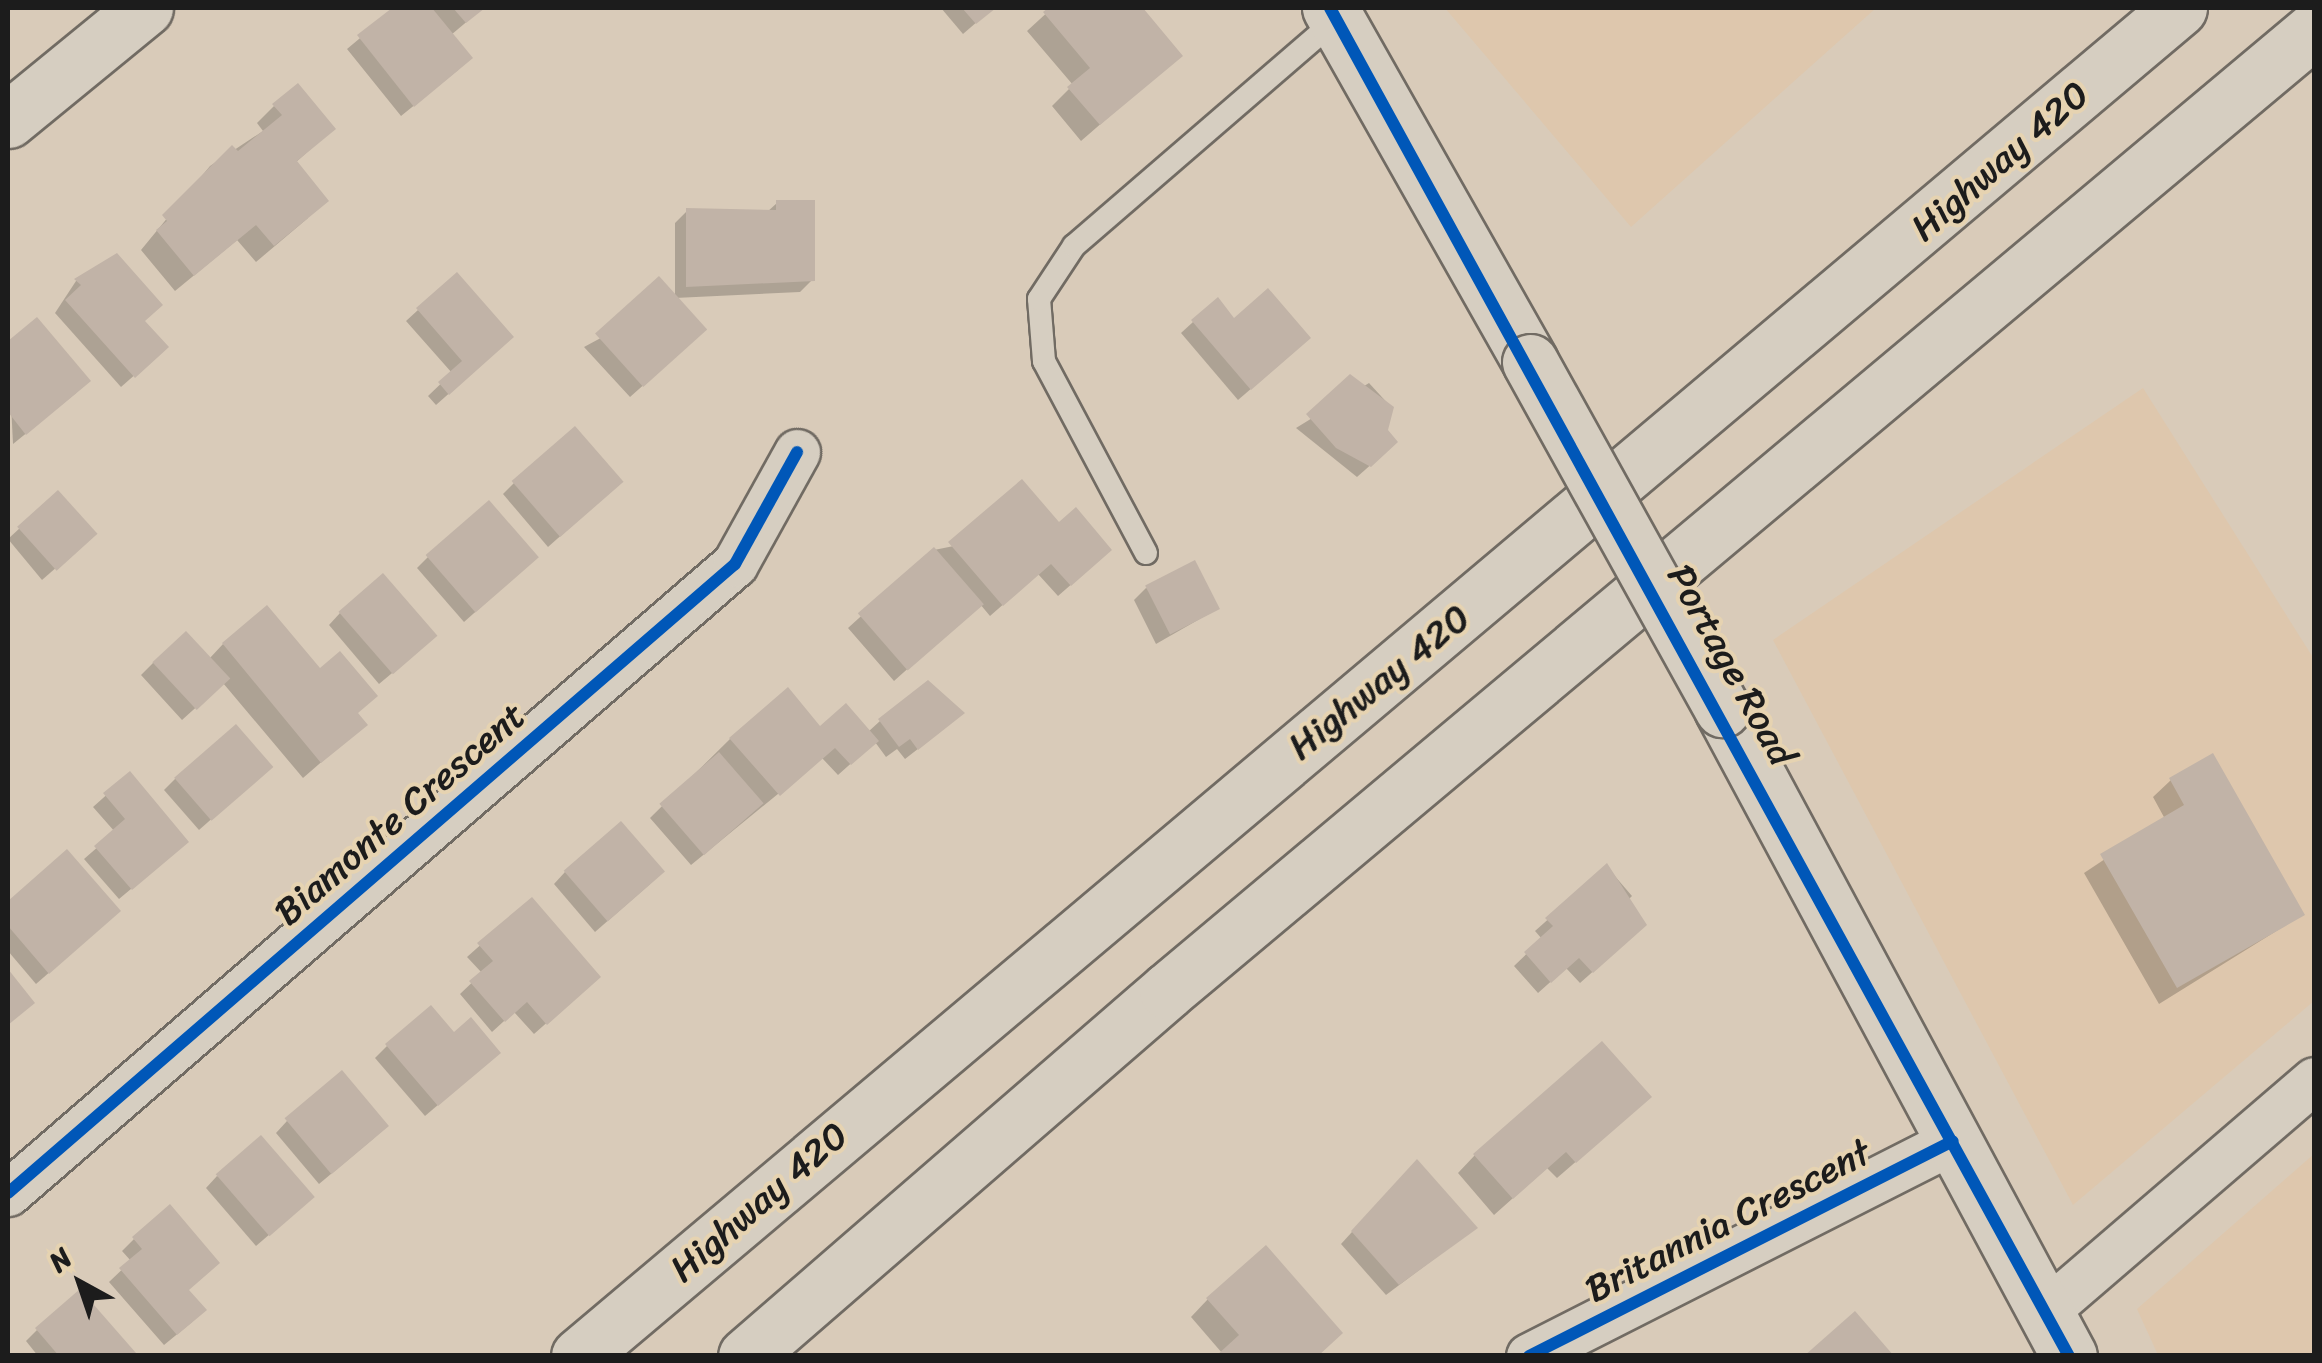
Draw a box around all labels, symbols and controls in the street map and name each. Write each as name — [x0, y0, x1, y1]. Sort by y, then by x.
street label: Highway 420 — [1902, 71, 2098, 251]
street label: Portage Road — [1657, 557, 1805, 773]
street label: Highway 420 — [1279, 595, 1479, 769]
street label: Biamonte Crescent — [265, 692, 535, 936]
street label: Highway 420 — [661, 1112, 857, 1292]
street label: Britannia Crescent — [1576, 1128, 1880, 1314]
north arrow — [30, 1233, 130, 1333]
text: N — [37, 1235, 84, 1285]

